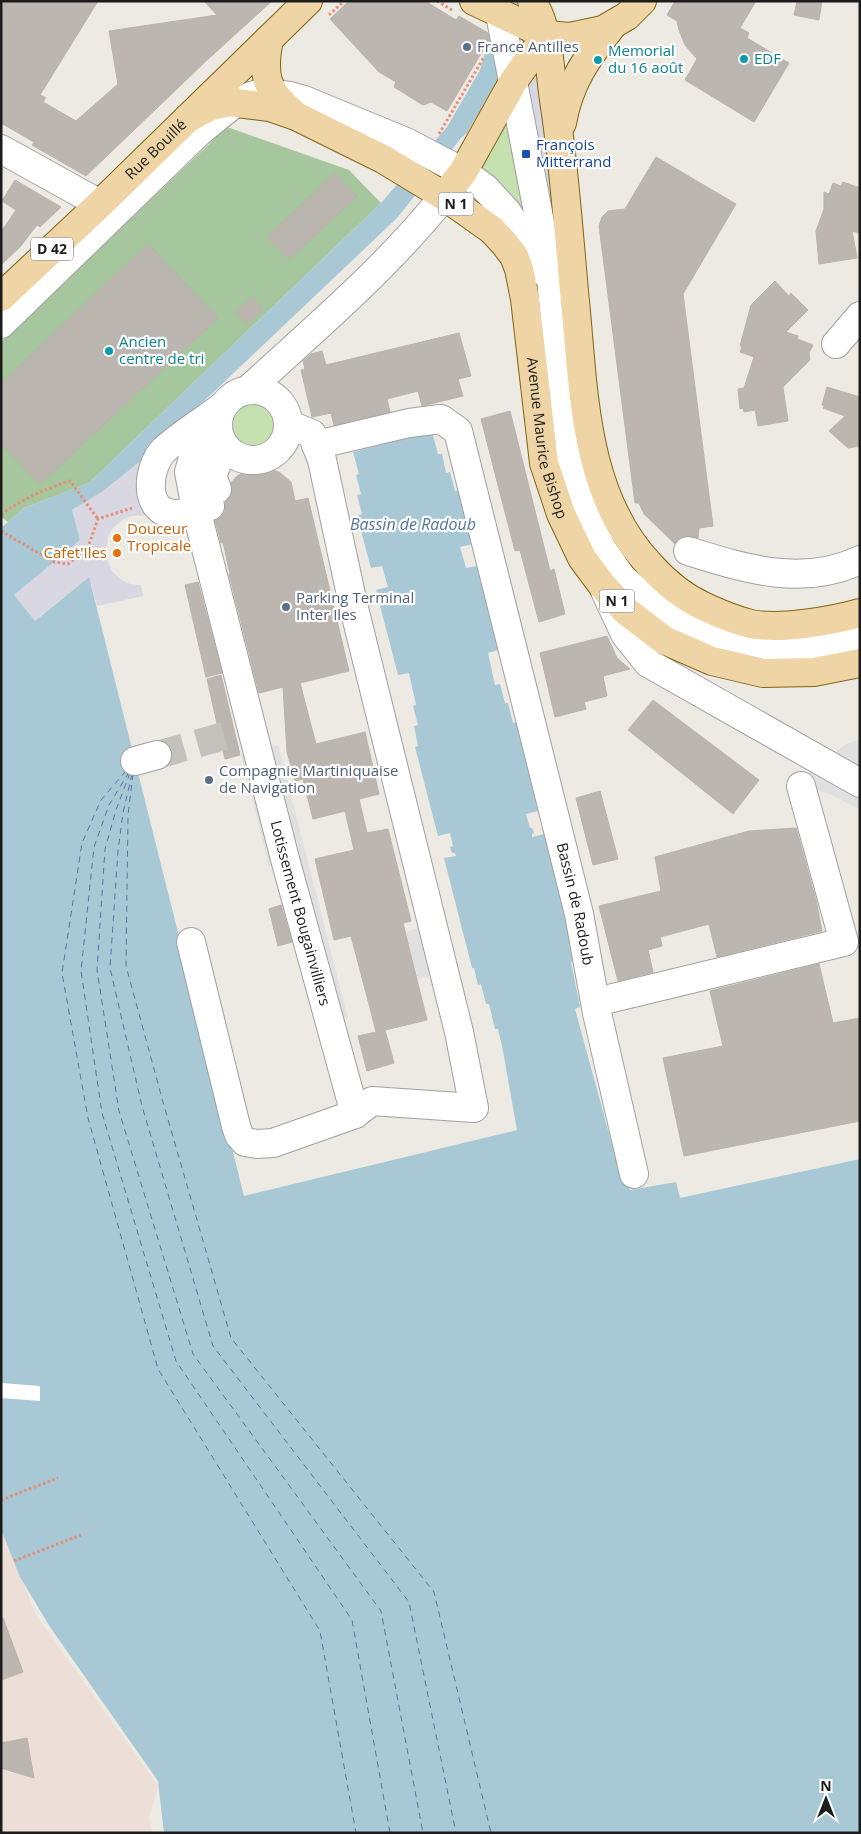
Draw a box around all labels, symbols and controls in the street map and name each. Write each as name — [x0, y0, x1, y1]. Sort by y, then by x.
place label: France Antilles — [477, 36, 579, 56]
place label: Memorial du 16 août — [608, 40, 683, 77]
marker: France Antilles — [461, 41, 473, 53]
place label: EDF — [754, 48, 781, 68]
marker: EDF — [738, 53, 750, 65]
marker: Memorial du 16 août — [592, 54, 604, 66]
street label: Rue Bouillé — [120, 114, 190, 183]
place label: François Mitterrand — [536, 134, 611, 171]
marker: François Mitterrand — [520, 148, 532, 160]
road number: N 1 — [438, 192, 474, 215]
road number: D 42 — [31, 238, 73, 260]
place label: Ancien centre de tri — [119, 331, 204, 368]
marker: Ancien centre de tri — [103, 345, 115, 357]
street label: Avenue Maurice Bishop — [523, 356, 573, 521]
water label: Bassin de Radoub — [350, 513, 476, 535]
place label: Douceur Tropicale — [127, 518, 191, 555]
marker: Douceur Tropicale — [111, 532, 123, 544]
place label: Cafet'Iles — [44, 542, 107, 562]
marker: Cafet'Iles — [111, 547, 123, 559]
place label: Parking Terminal Inter Iles — [296, 587, 414, 624]
road number: N 1 — [600, 590, 634, 612]
marker: Parking Terminal Inter Iles — [280, 601, 292, 613]
place label: Compagnie Martiniquaise de Navigation — [219, 760, 398, 797]
marker: Compagnie Martiniquaise de Navigation — [203, 774, 215, 786]
street label: Lotissement Bougainvilliers — [267, 818, 336, 1008]
street label: Bassin de Radoub — [553, 840, 599, 967]
north arrow — [801, 1774, 851, 1824]
text: N — [820, 1776, 832, 1795]

